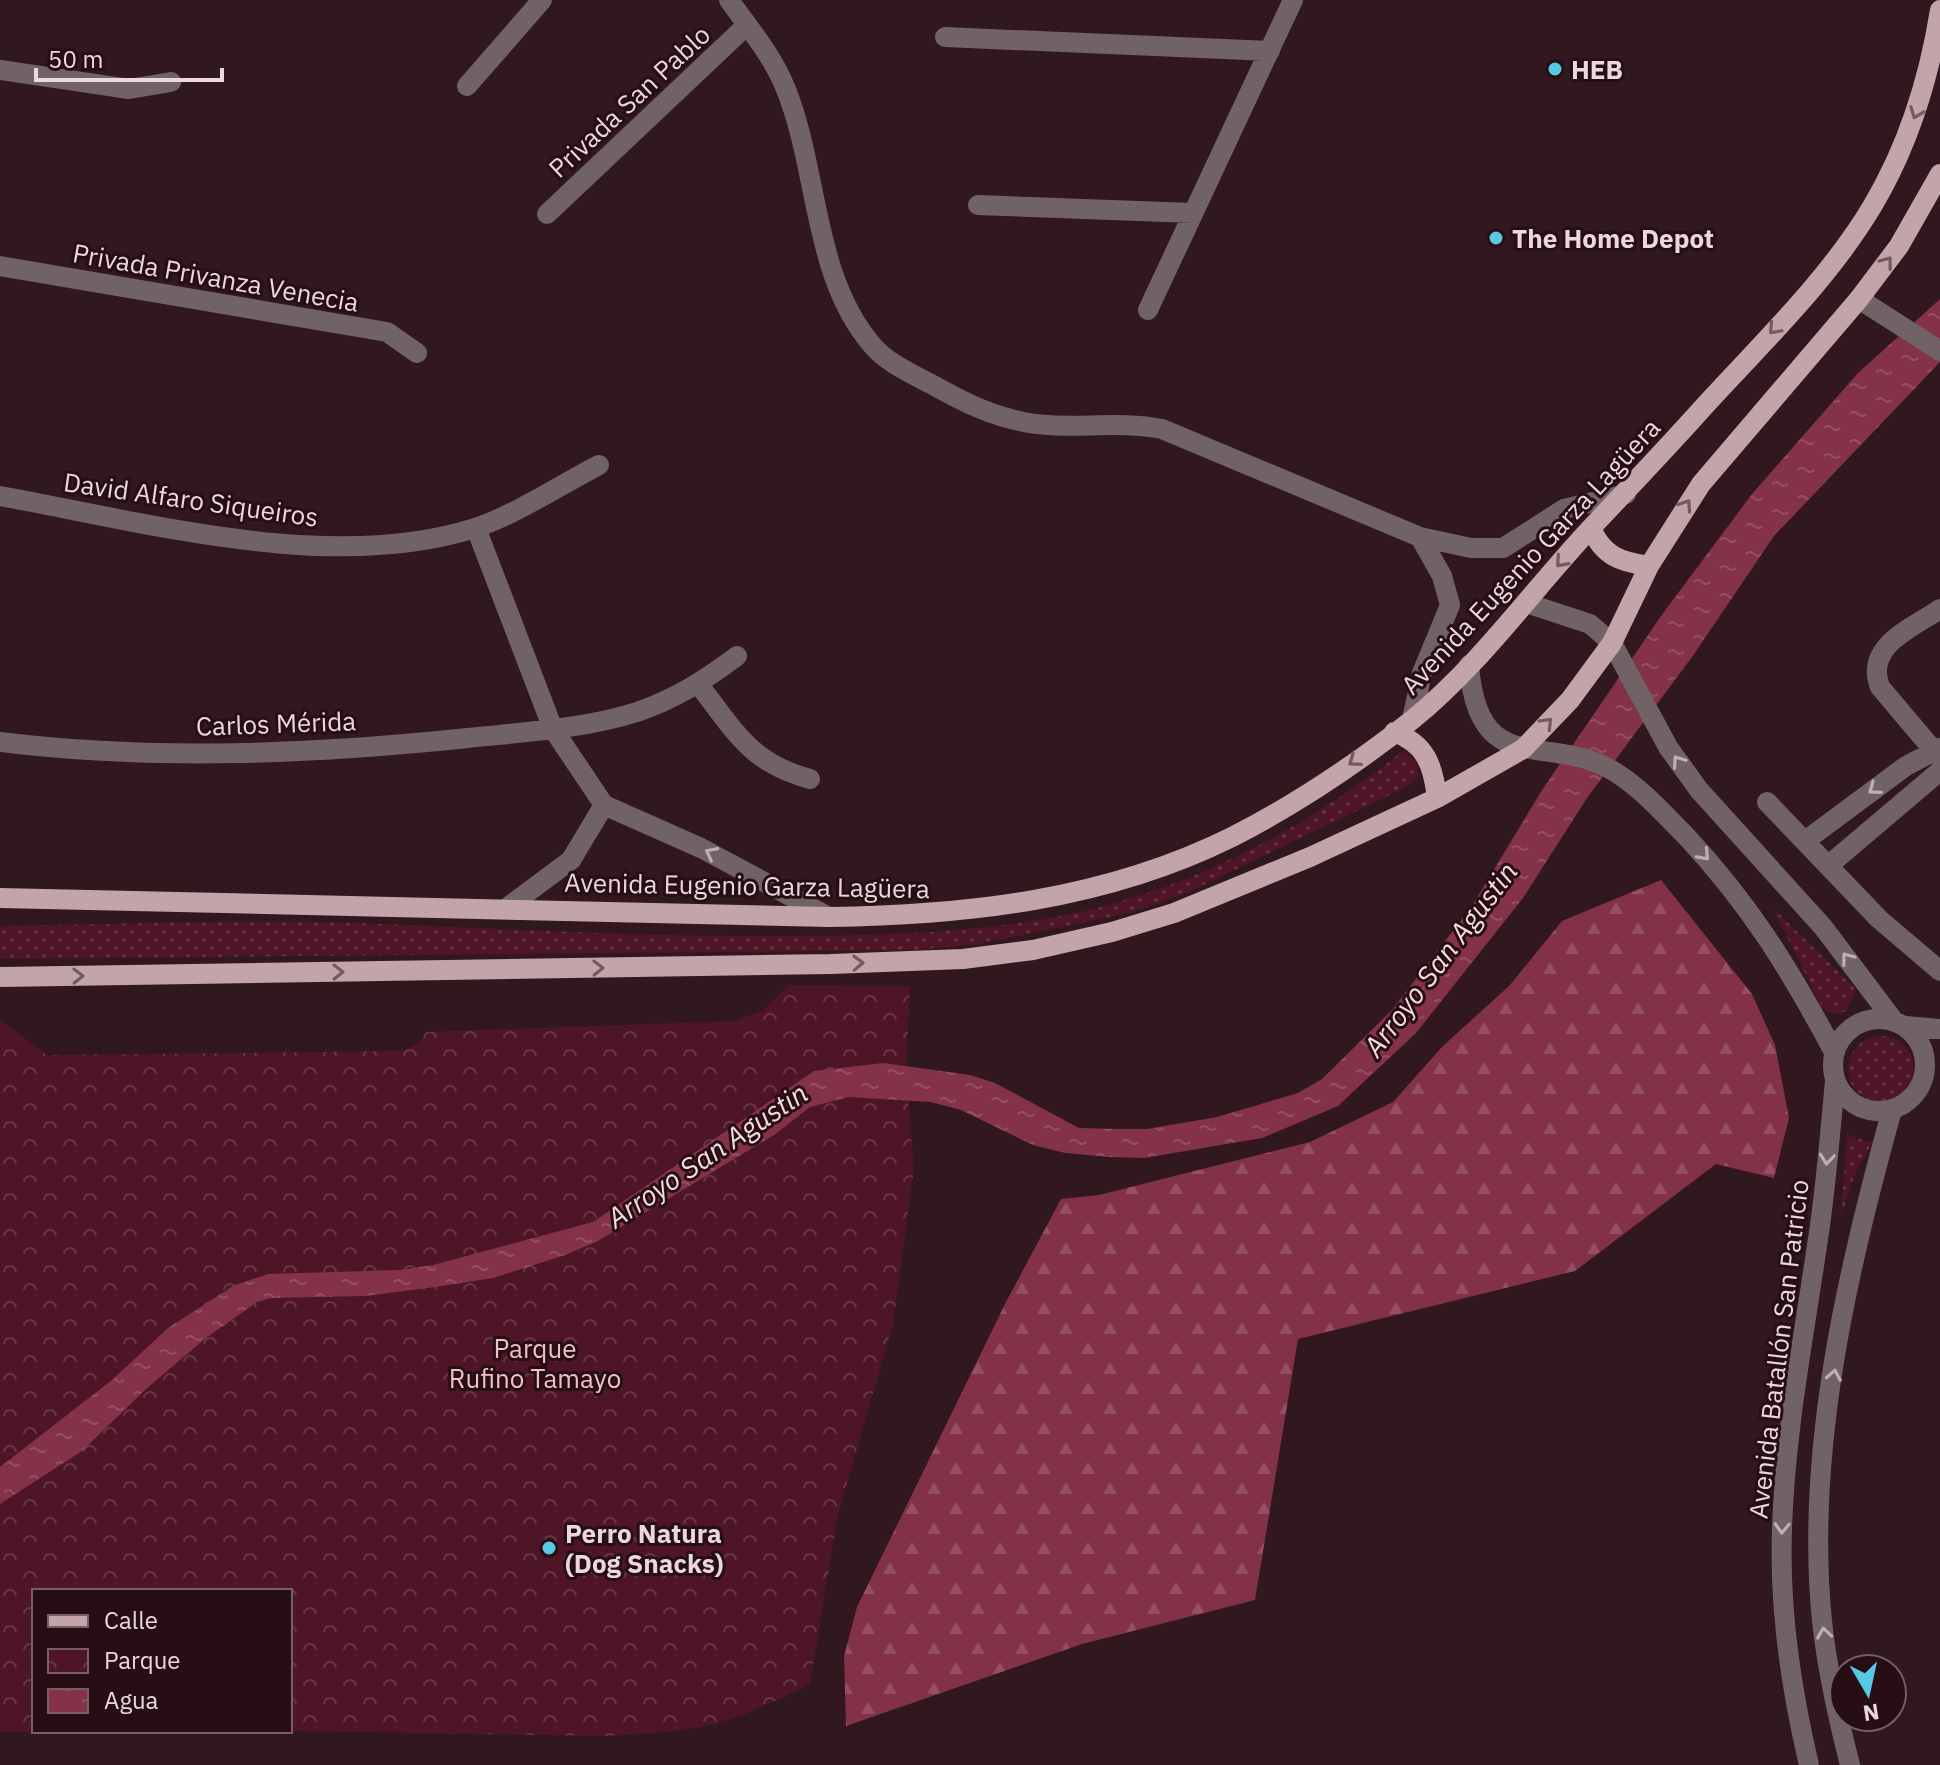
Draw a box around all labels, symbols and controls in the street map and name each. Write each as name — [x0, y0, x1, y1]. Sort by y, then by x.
street label: Privada San Pablo — [541, 17, 717, 185]
scale bar — [36, 32, 222, 82]
text: 50 m — [48, 43, 103, 75]
place label: HEB — [1571, 52, 1623, 86]
marker: HEB — [1546, 60, 1564, 78]
one-way arrow — [1909, 105, 1926, 119]
place label: The Home Depot — [1512, 221, 1714, 255]
marker: The Home Depot — [1487, 229, 1505, 247]
street label: Privada Privanza Venecia — [70, 235, 362, 319]
one-way arrow — [1878, 256, 1892, 271]
one-way arrow — [1769, 319, 1784, 334]
street label: Avenida Eugenio Garza Lagüera — [1393, 411, 1667, 701]
street label: David Alfaro Siqueiros — [62, 464, 320, 534]
one-way arrow — [1677, 500, 1692, 514]
one-way arrow — [1557, 553, 1571, 568]
street label: Carlos Mérida — [195, 703, 357, 743]
one-way arrow — [1538, 718, 1553, 732]
one-way arrow — [1348, 751, 1363, 765]
one-way arrow — [1673, 756, 1688, 770]
one-way arrow — [1869, 779, 1883, 794]
one-way arrow — [1695, 846, 1709, 860]
one-way arrow — [704, 848, 719, 863]
water label: Arroyo San Agustin — [1354, 854, 1525, 1065]
street label: Avenida Eugenio Garza Lagüera — [564, 865, 930, 905]
one-way arrow — [1843, 953, 1857, 967]
one-way arrow — [852, 955, 865, 972]
one-way arrow — [592, 959, 605, 977]
one-way arrow — [332, 963, 345, 981]
one-way arrow — [72, 967, 85, 985]
water label: Arroyo San Agustin — [599, 1074, 815, 1237]
one-way arrow — [1819, 1153, 1836, 1166]
street label: Avenida Batallón San Patricio — [1740, 1178, 1816, 1520]
park label: Parque Rufino Tamayo — [449, 1331, 621, 1395]
one-way arrow — [1825, 1368, 1842, 1381]
place label: Perro Natura (Dog Snacks) — [565, 1516, 724, 1580]
one-way arrow — [1774, 1522, 1791, 1535]
marker: Perro Natura (Dog Snacks) — [540, 1539, 558, 1557]
legend — [32, 1589, 292, 1733]
text: Calle — [104, 1604, 158, 1636]
one-way arrow — [1816, 1627, 1833, 1640]
text: Parque — [104, 1644, 181, 1676]
north arrow — [1828, 1653, 1908, 1733]
text: Agua — [104, 1684, 159, 1716]
text: N — [1861, 1698, 1881, 1729]

